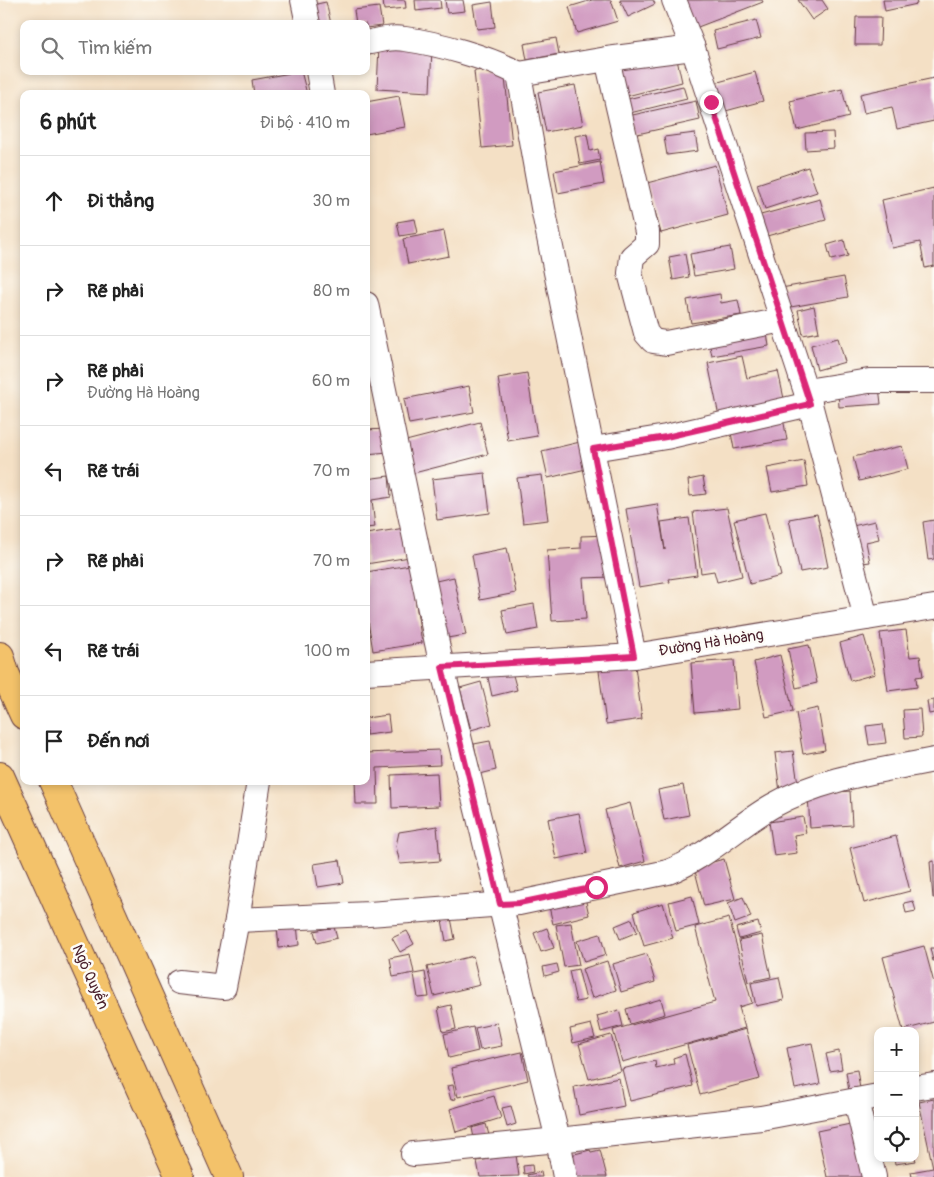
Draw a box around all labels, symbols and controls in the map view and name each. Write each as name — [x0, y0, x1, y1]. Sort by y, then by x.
search box — [20, 20, 370, 75]
icon: search — [38, 34, 66, 62]
text: Tìm kiếm — [78, 36, 152, 60]
route end — [700, 91, 723, 114]
text: 6 phút — [40, 109, 96, 136]
text: Đi bộ · 410 m — [260, 113, 350, 133]
icon: ahead — [40, 187, 68, 215]
text: Đi thẳng — [87, 189, 154, 213]
text: 30 m — [312, 191, 350, 211]
icon: right — [40, 277, 68, 305]
text: Rẽ phải — [87, 279, 143, 303]
text: 80 m — [313, 281, 350, 301]
text: Rẽ phải — [87, 359, 143, 383]
icon: right — [40, 367, 68, 395]
text: 60 m — [312, 371, 350, 391]
text: Đường Hà Hoàng — [87, 383, 200, 403]
icon: left — [40, 457, 68, 485]
text: Rẽ trái — [87, 459, 139, 483]
text: 70 m — [313, 461, 350, 481]
icon: right — [40, 547, 68, 575]
text: Rẽ phải — [87, 549, 143, 573]
text: 70 m — [313, 551, 350, 571]
street label: Đường Hà Hoàng — [657, 625, 765, 661]
icon: left — [40, 637, 68, 665]
text: Rẽ trái — [87, 639, 139, 663]
text: 100 m — [304, 641, 350, 661]
icon: arrive — [40, 727, 68, 755]
text: Đến nơi — [87, 729, 149, 753]
route start — [585, 876, 608, 899]
street label: Ngô Quyền — [67, 942, 113, 1012]
map controls — [874, 1027, 919, 1162]
button: + — [874, 1027, 919, 1072]
button: − — [874, 1072, 919, 1117]
button: locate — [874, 1117, 919, 1162]

